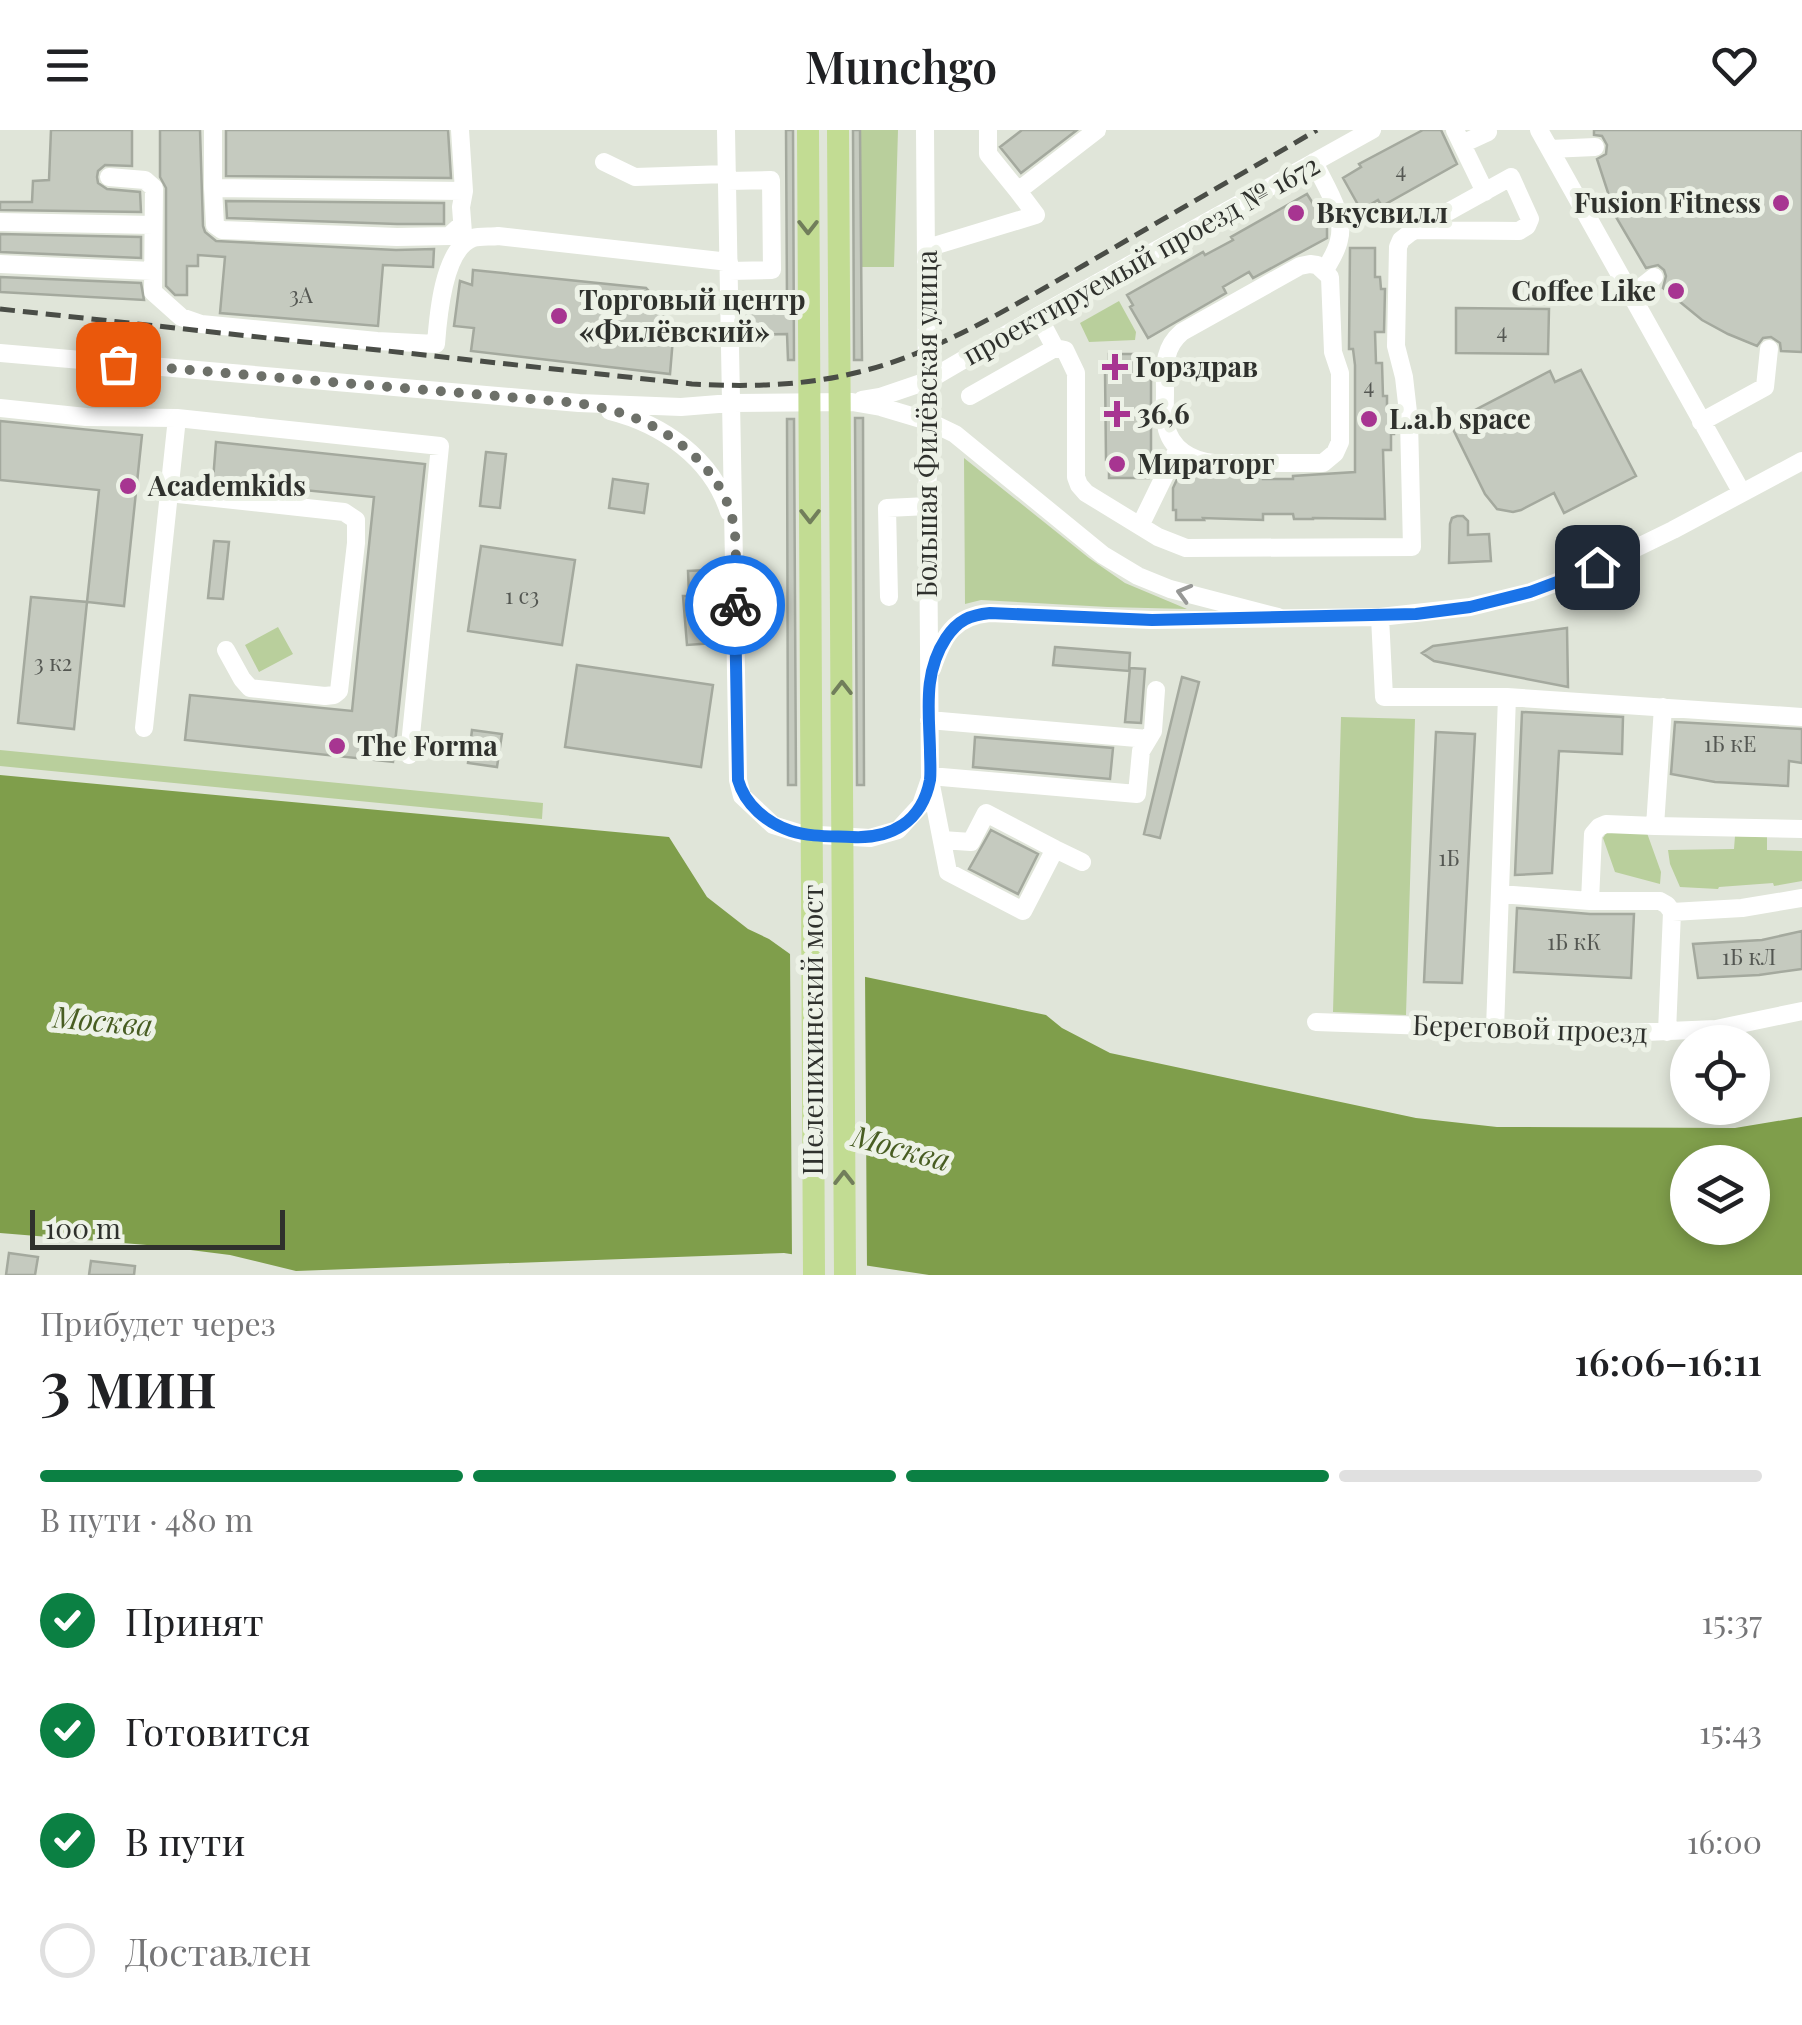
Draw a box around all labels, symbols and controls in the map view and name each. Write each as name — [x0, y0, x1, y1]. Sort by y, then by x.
text: Munchgo — [805, 35, 997, 95]
icon: menu — [40, 38, 95, 93]
icon: heart — [1707, 38, 1762, 93]
street label: проектируемый проезд № 1672 — [955, 145, 1325, 372]
house number: 4 — [1396, 154, 1407, 184]
place label: Fusion Fitness — [1574, 183, 1761, 220]
marker: Fusion Fitness — [1770, 192, 1792, 214]
place label: Вкусвилл — [1316, 193, 1448, 230]
marker: Вкусвилл — [1285, 202, 1307, 224]
one-way arrow — [797, 220, 819, 236]
street label: Большая Филёвская улица — [907, 250, 944, 598]
place label: Coffee Like — [1511, 271, 1656, 308]
house number: 3А — [289, 279, 313, 309]
place label: Торговый центр «Филёвский» — [579, 280, 806, 349]
marker: Coffee Like — [1665, 280, 1687, 302]
marker: Торговый центр «Филёвский» — [548, 305, 570, 327]
house number: 4 — [1497, 315, 1508, 345]
pin — [76, 322, 161, 407]
icon: bag — [91, 337, 146, 392]
place label: Горздрав — [1135, 347, 1258, 384]
marker: Горздрав — [1104, 356, 1126, 378]
house number: 4 — [1364, 370, 1375, 400]
place label: 36,6 — [1137, 394, 1190, 431]
place label: L.a.b space — [1389, 399, 1531, 436]
marker: 36,6 — [1106, 403, 1128, 425]
marker: L.a.b space — [1358, 408, 1380, 430]
place label: Мираторг — [1137, 444, 1275, 481]
marker: Мираторг — [1106, 453, 1128, 475]
place label: Academkids — [147, 466, 306, 503]
marker: Academkids — [117, 475, 139, 497]
one-way arrow — [799, 510, 821, 525]
pin — [1555, 525, 1640, 610]
icon: home — [1570, 540, 1625, 595]
courier — [685, 555, 785, 655]
icon: bike — [708, 578, 763, 633]
house number: 1 с3 — [505, 580, 539, 610]
one-way arrow — [1176, 584, 1193, 605]
house number: 3 к2 — [34, 647, 72, 677]
one-way arrow — [831, 679, 853, 694]
place label: The Forma — [357, 726, 498, 763]
house number: 1Б кЕ — [1704, 728, 1756, 758]
marker: The Forma — [326, 735, 348, 757]
house number: 1Б — [1438, 842, 1460, 872]
street label: Шелепихинский мост — [793, 885, 830, 1175]
house number: 1Б кК — [1547, 926, 1601, 956]
house number: 1Б кЛ — [1722, 941, 1776, 971]
water label: Москва — [50, 996, 155, 1044]
street label: Береговой проезд — [1412, 1005, 1649, 1050]
map controls — [1670, 1025, 1770, 1245]
button: locate — [1670, 1025, 1770, 1125]
water label: Москва — [846, 1114, 955, 1179]
button: layers — [1670, 1145, 1770, 1245]
one-way arrow — [833, 1169, 855, 1184]
scale bar — [30, 1205, 285, 1250]
text: 100 m — [45, 1209, 121, 1246]
text: Прибудет через — [40, 1301, 276, 1344]
text: 16:06–16:11 — [1574, 1335, 1762, 1386]
text: 3 мин — [40, 1338, 217, 1424]
text: В пути · 480 m — [40, 1497, 253, 1540]
icon: check — [40, 1593, 95, 1648]
text: Принят — [125, 1595, 264, 1646]
text: 15:37 — [1701, 1599, 1762, 1642]
icon: check — [40, 1703, 95, 1758]
text: Готовится — [125, 1705, 311, 1756]
text: 15:43 — [1699, 1709, 1762, 1752]
icon: check — [40, 1813, 95, 1868]
text: В пути — [125, 1815, 245, 1866]
text: 16:00 — [1687, 1819, 1762, 1862]
text: Доставлен — [125, 1925, 311, 1976]

